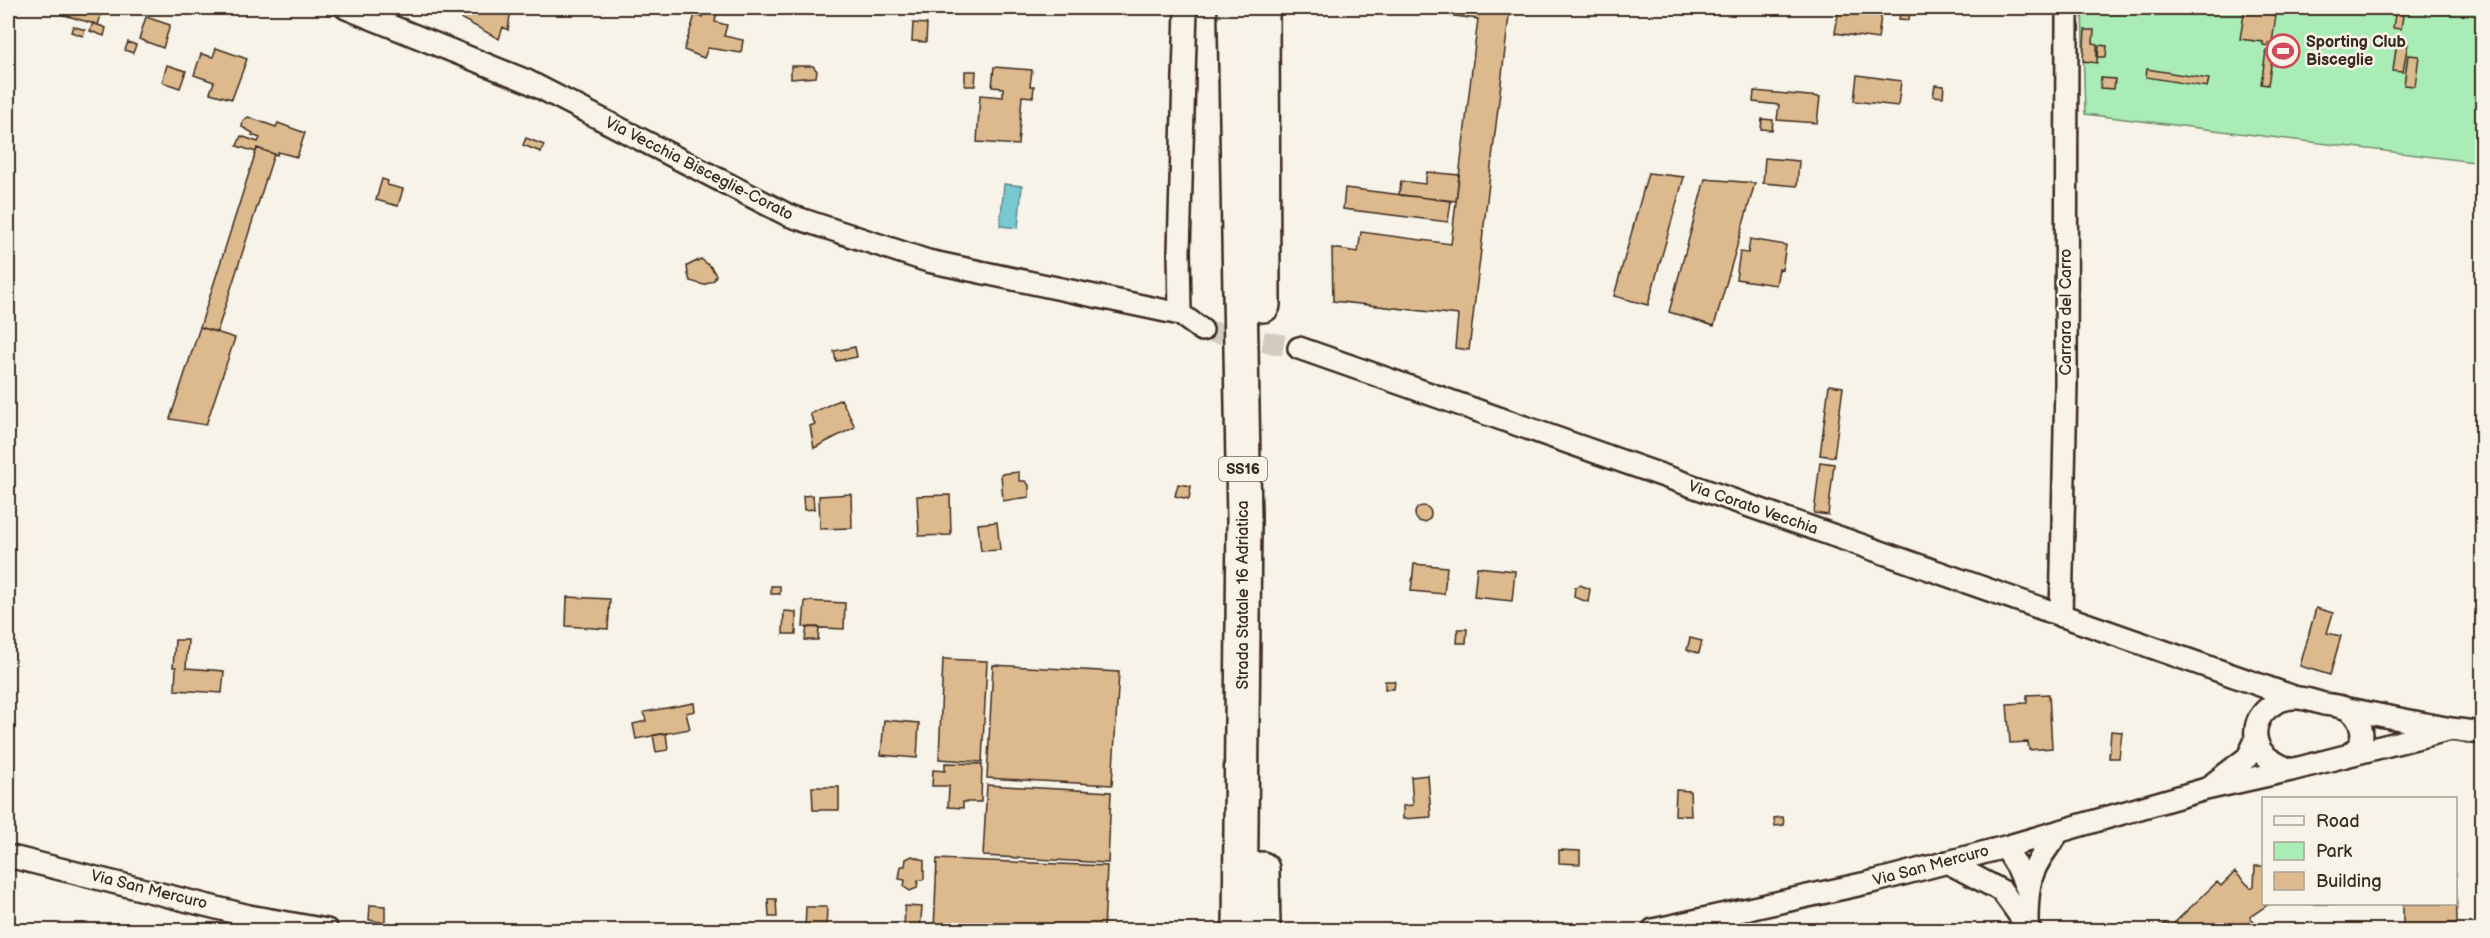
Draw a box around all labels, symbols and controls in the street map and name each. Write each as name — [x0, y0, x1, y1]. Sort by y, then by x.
sports icon: Sporting Club Bisceglie — [2265, 33, 2301, 69]
place label: Sporting Club Bisceglie — [2306, 33, 2407, 70]
street label: Via Vecchia Bisceglie-Corato — [602, 113, 796, 225]
street label: Carrara del Carro — [2057, 249, 2076, 375]
road number: SS16 — [1219, 457, 1267, 481]
street label: Via Corato Vecchia — [1686, 477, 1820, 539]
street label: Strada Statale 16 Adriatica — [1234, 501, 1253, 689]
legend — [2262, 797, 2457, 905]
text: Road — [2316, 811, 2360, 832]
street label: Via San Mercuro — [1871, 841, 1991, 891]
text: Park — [2316, 841, 2352, 862]
street label: Via San Mercuro — [89, 866, 209, 914]
text: Building — [2316, 871, 2382, 892]

